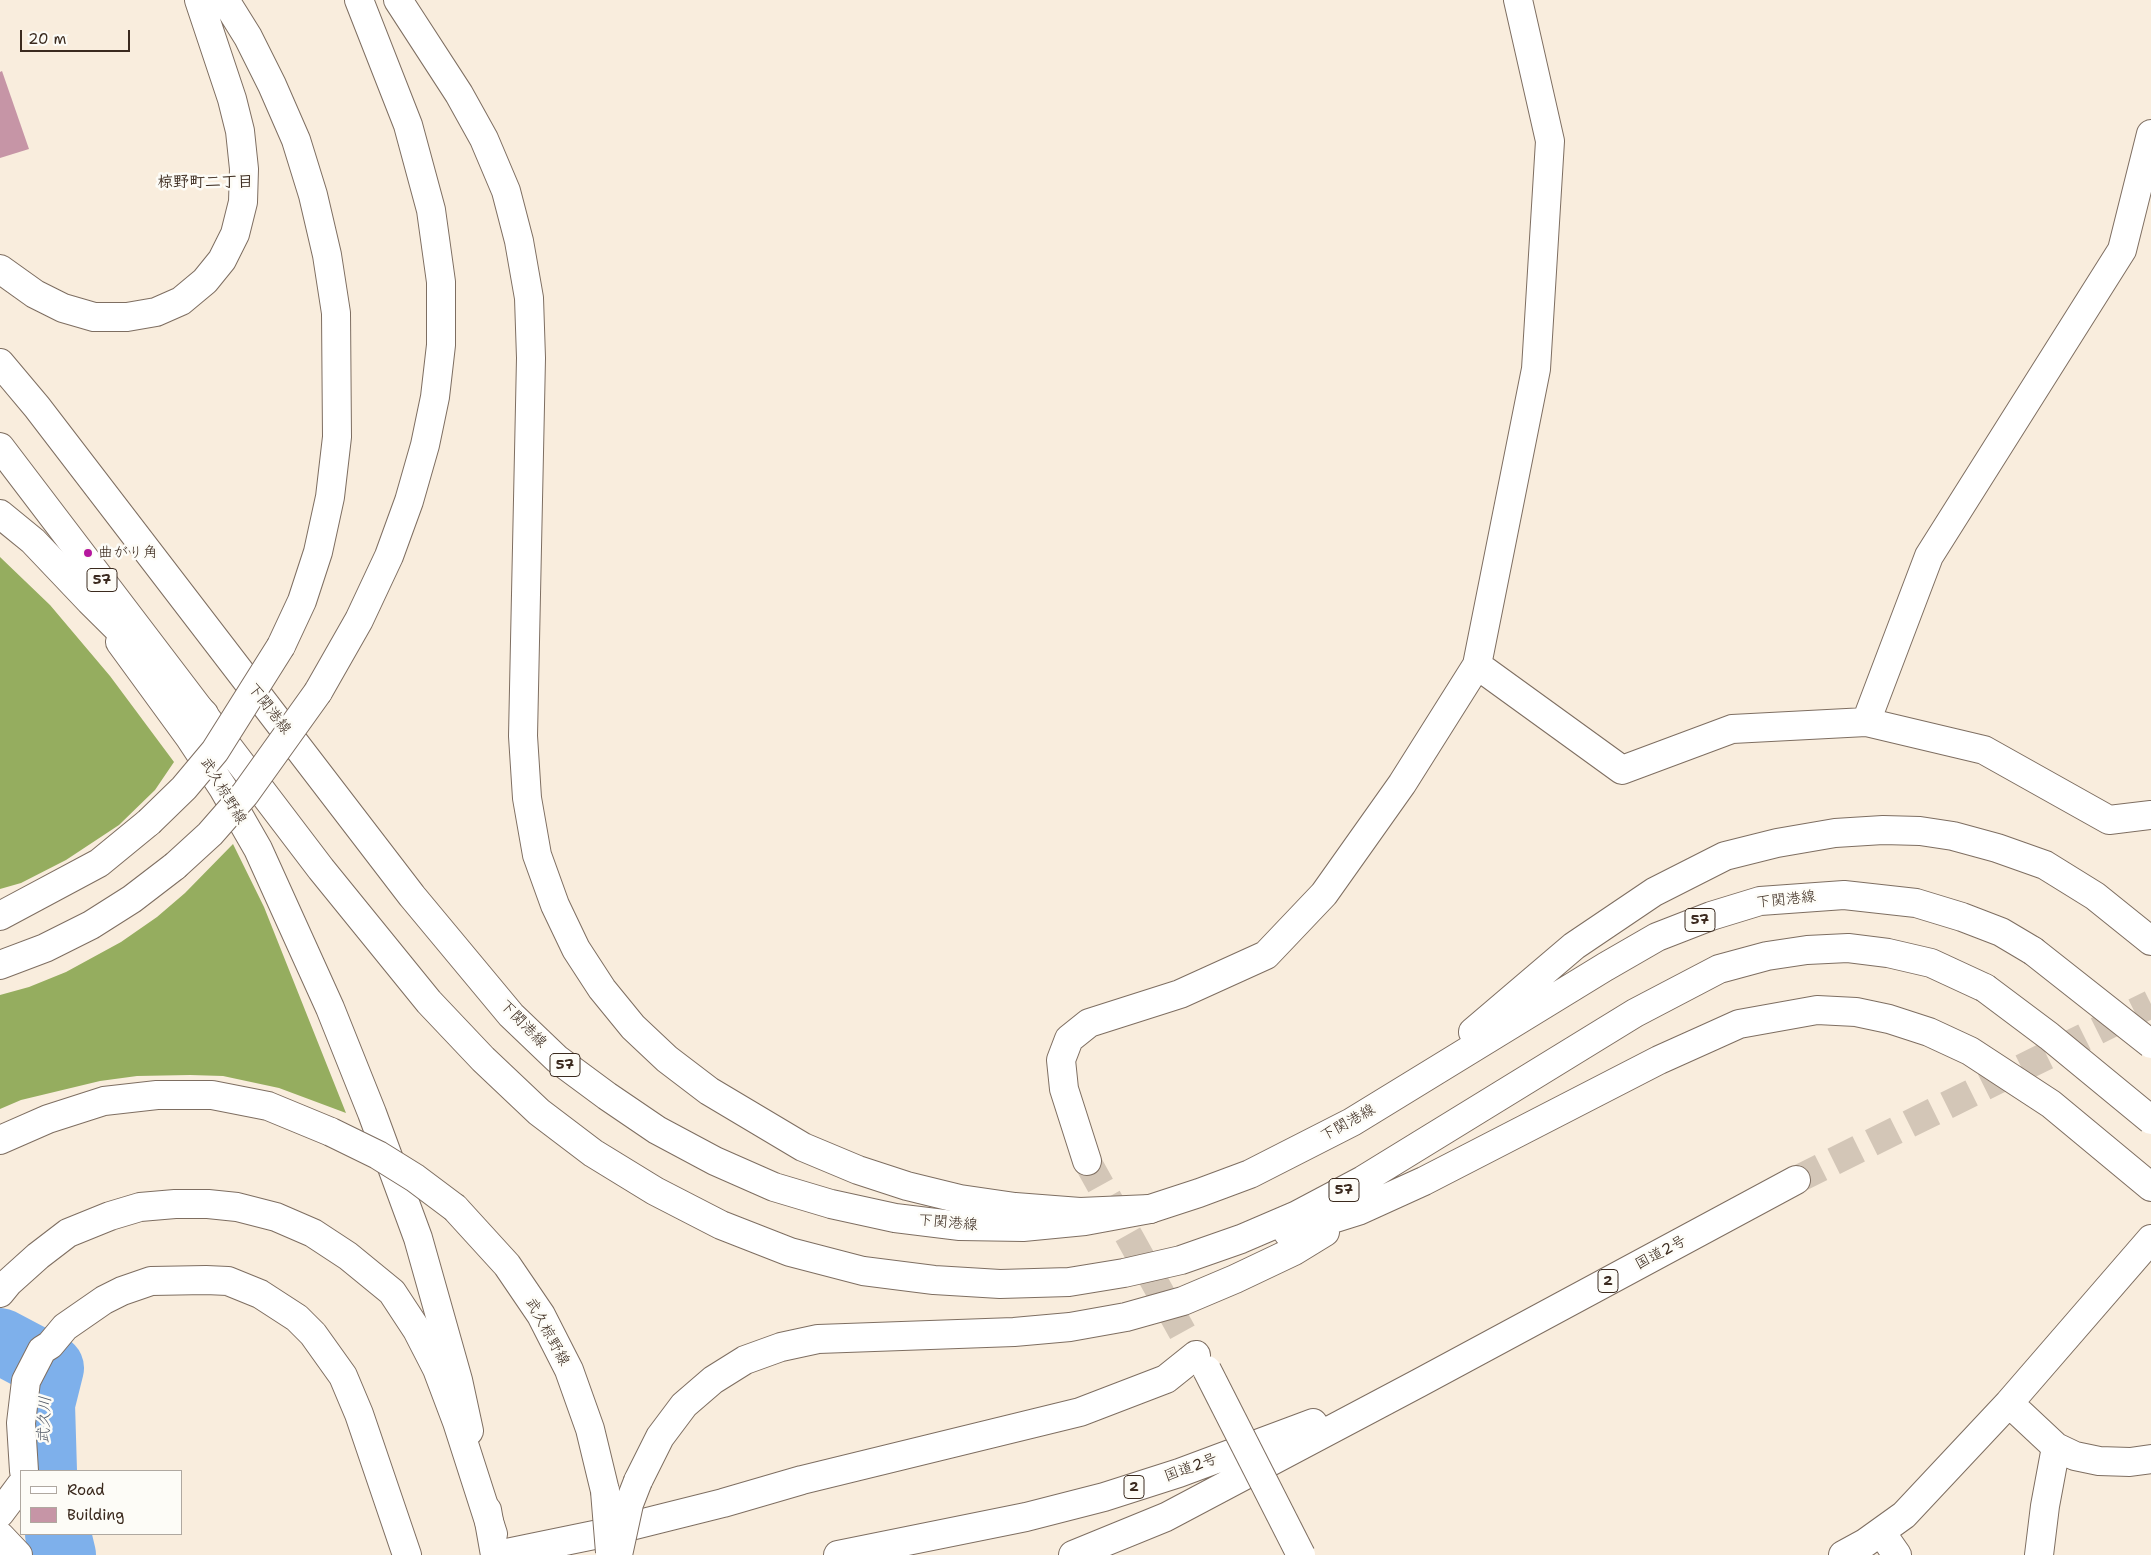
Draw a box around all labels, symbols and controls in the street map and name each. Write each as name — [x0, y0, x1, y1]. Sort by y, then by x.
scale bar — [22, 20, 132, 52]
text: 20 m — [28, 29, 67, 49]
district label: 椋野町二丁目 — [157, 173, 253, 193]
place label: 曲がり角 — [98, 544, 158, 562]
marker: 曲がり角 — [82, 547, 94, 559]
road number: 57 — [87, 568, 117, 592]
street label: 下関港線 — [243, 680, 295, 738]
street label: 武久椋野線 — [196, 754, 250, 828]
street label: 下関港線 — [1755, 888, 1817, 912]
road number: 57 — [1685, 908, 1715, 932]
street label: 下関港線 — [496, 996, 550, 1052]
road number: 57 — [550, 1054, 580, 1076]
street label: 下関港線 — [1317, 1101, 1379, 1145]
road number: 57 — [1329, 1178, 1359, 1202]
street label: 下関港線 — [917, 1211, 979, 1235]
street label: 国道2号 — [1632, 1232, 1690, 1274]
road number: 2 — [1598, 1270, 1618, 1292]
street label: 武久椋野線 — [521, 1295, 573, 1369]
water label: 武久川 — [34, 1396, 56, 1444]
street label: 国道2号 — [1162, 1450, 1220, 1486]
legend — [20, 1470, 182, 1535]
road number: 2 — [1124, 1475, 1144, 1498]
text: Road — [67, 1480, 105, 1500]
text: Building — [67, 1505, 124, 1525]

